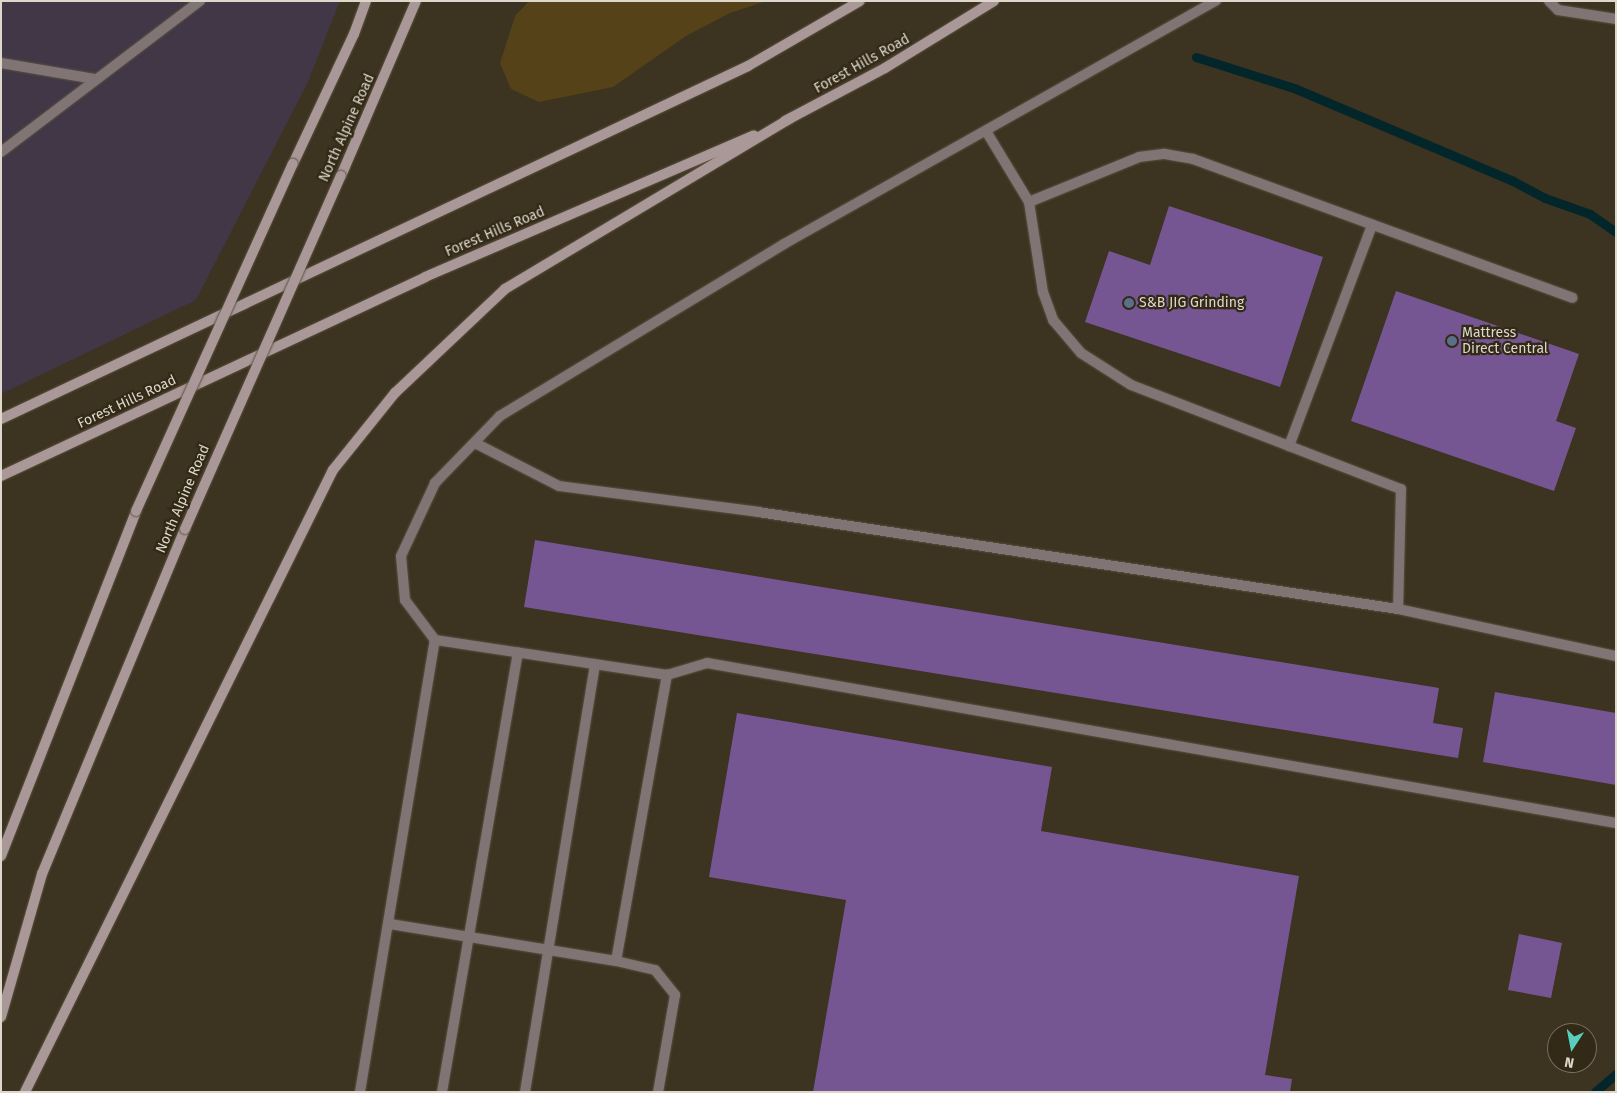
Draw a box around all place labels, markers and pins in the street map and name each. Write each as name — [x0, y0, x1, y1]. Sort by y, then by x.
place label: S&B JIG Grinding — [1139, 295, 1244, 311]
marker: S&B JIG Grinding — [1123, 297, 1135, 309]
place label: Mattress Direct Central — [1462, 325, 1548, 358]
marker: Mattress Direct Central — [1446, 335, 1458, 347]

